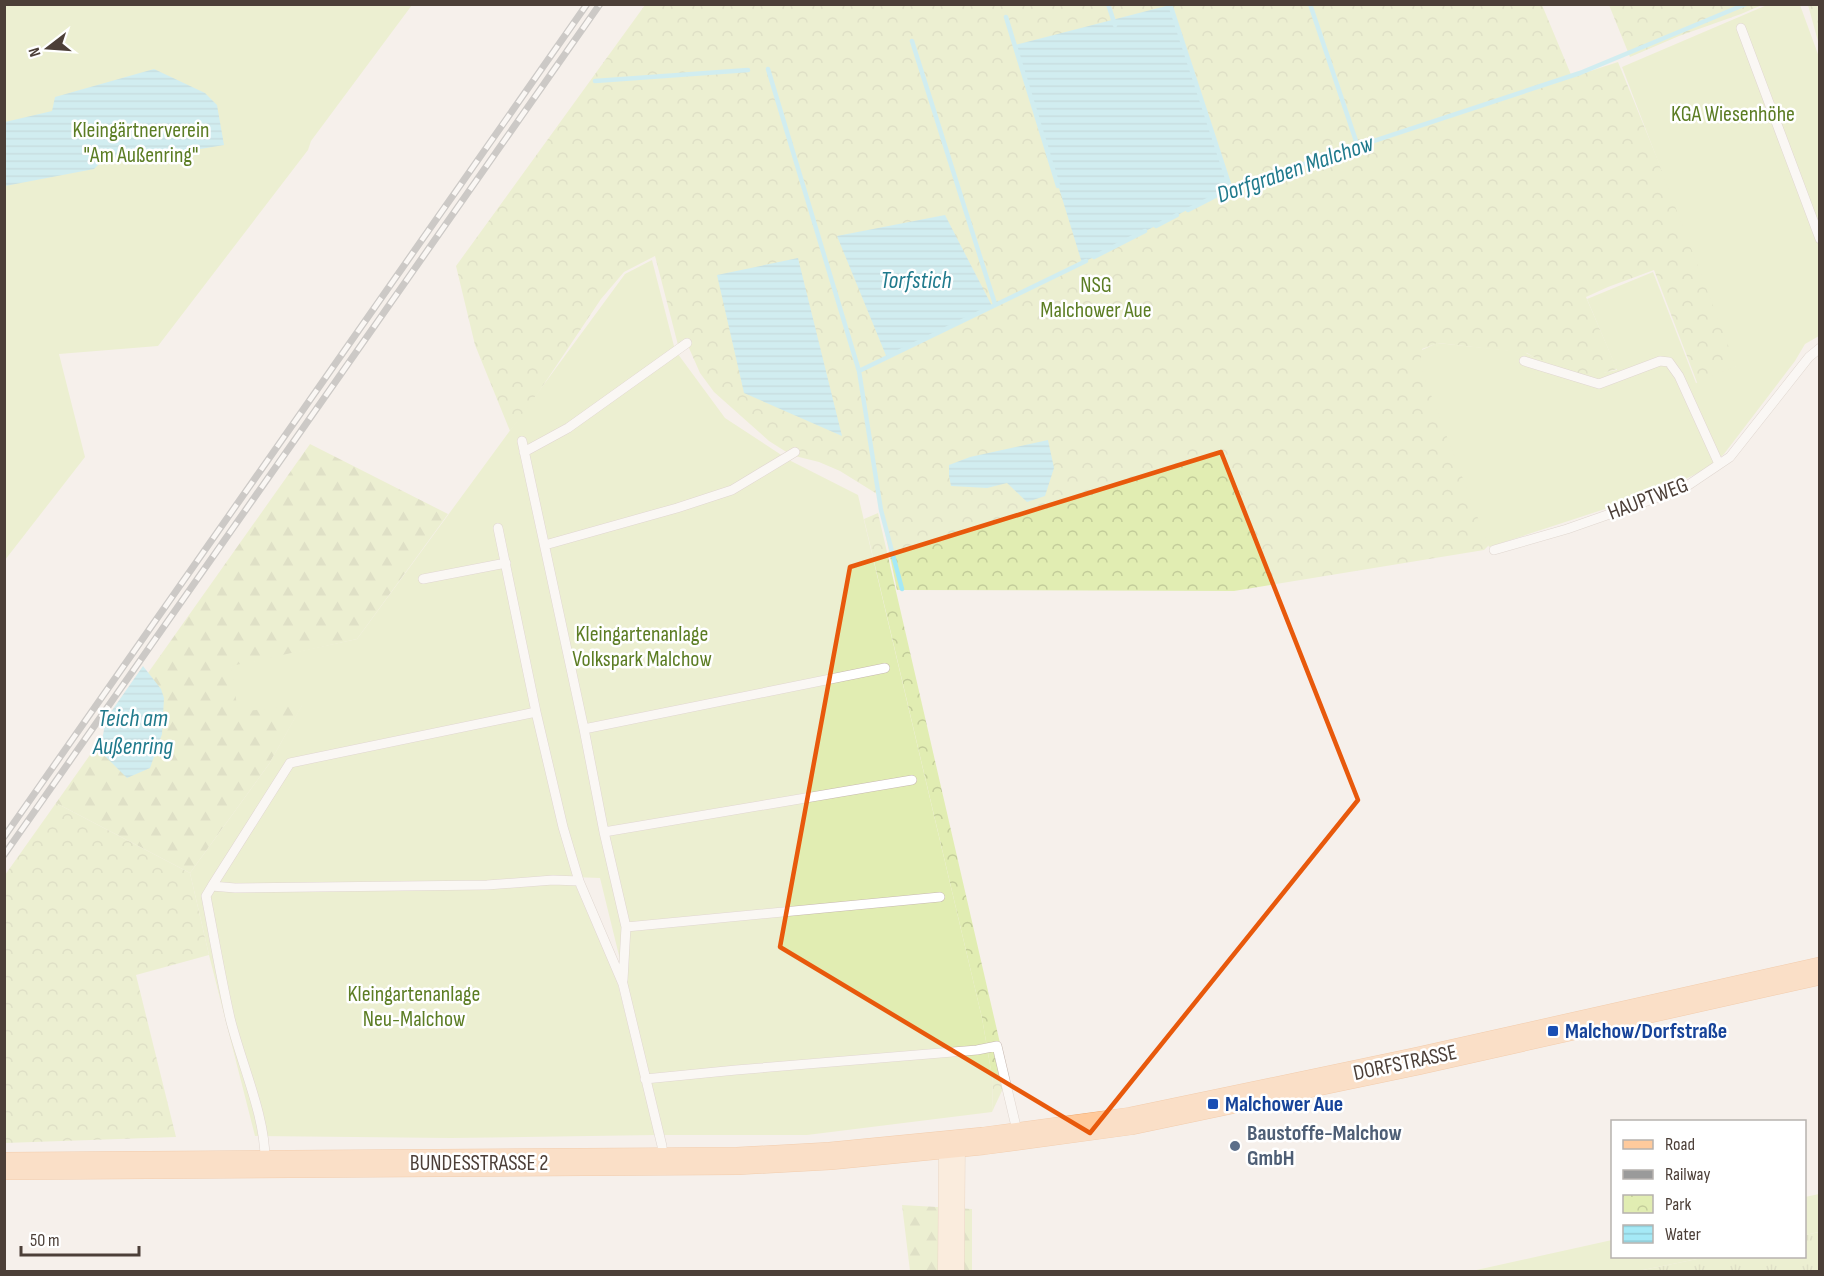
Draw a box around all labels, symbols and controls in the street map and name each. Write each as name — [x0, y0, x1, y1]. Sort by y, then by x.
north arrow — [18, 18, 78, 78]
text: N — [25, 45, 45, 59]
park label: KGA Wiesenhöhe — [1671, 101, 1795, 128]
park label: Kleingärtnerverein "Am Außenring" — [73, 117, 209, 169]
water label: Dorfgraben Malchow — [1213, 128, 1378, 209]
water label: Torfstich — [881, 266, 951, 295]
park label: NSG Malchower Aue — [1040, 272, 1152, 324]
street label: HAUPTWEG — [1604, 471, 1692, 527]
park label: Kleingartenanlage Volkspark Malchow — [572, 621, 712, 673]
water label: Teich am Außenring — [92, 704, 173, 761]
park label: Kleingartenanlage Neu-Malchow — [348, 981, 480, 1033]
place label: Malchow/Dorfstraße — [1565, 1018, 1727, 1045]
marker: Malchow/Dorfstraße — [1546, 1024, 1560, 1038]
street label: DORFSTRASSE — [1351, 1039, 1459, 1087]
place label: Malchower Aue — [1225, 1091, 1343, 1118]
marker: Malchower Aue — [1206, 1097, 1220, 1111]
place label: Baustoffe-Malchow GmbH — [1247, 1120, 1402, 1172]
legend — [1611, 1120, 1806, 1258]
text: Road — [1665, 1134, 1695, 1155]
marker: Baustoffe-Malchow GmbH — [1228, 1139, 1242, 1153]
street label: BUNDESSTRASSE 2 — [410, 1150, 548, 1177]
text: Railway — [1665, 1164, 1710, 1185]
text: Park — [1665, 1194, 1691, 1215]
scale bar — [21, 1219, 140, 1257]
text: Water — [1665, 1224, 1701, 1245]
text: 50 m — [30, 1230, 60, 1251]

